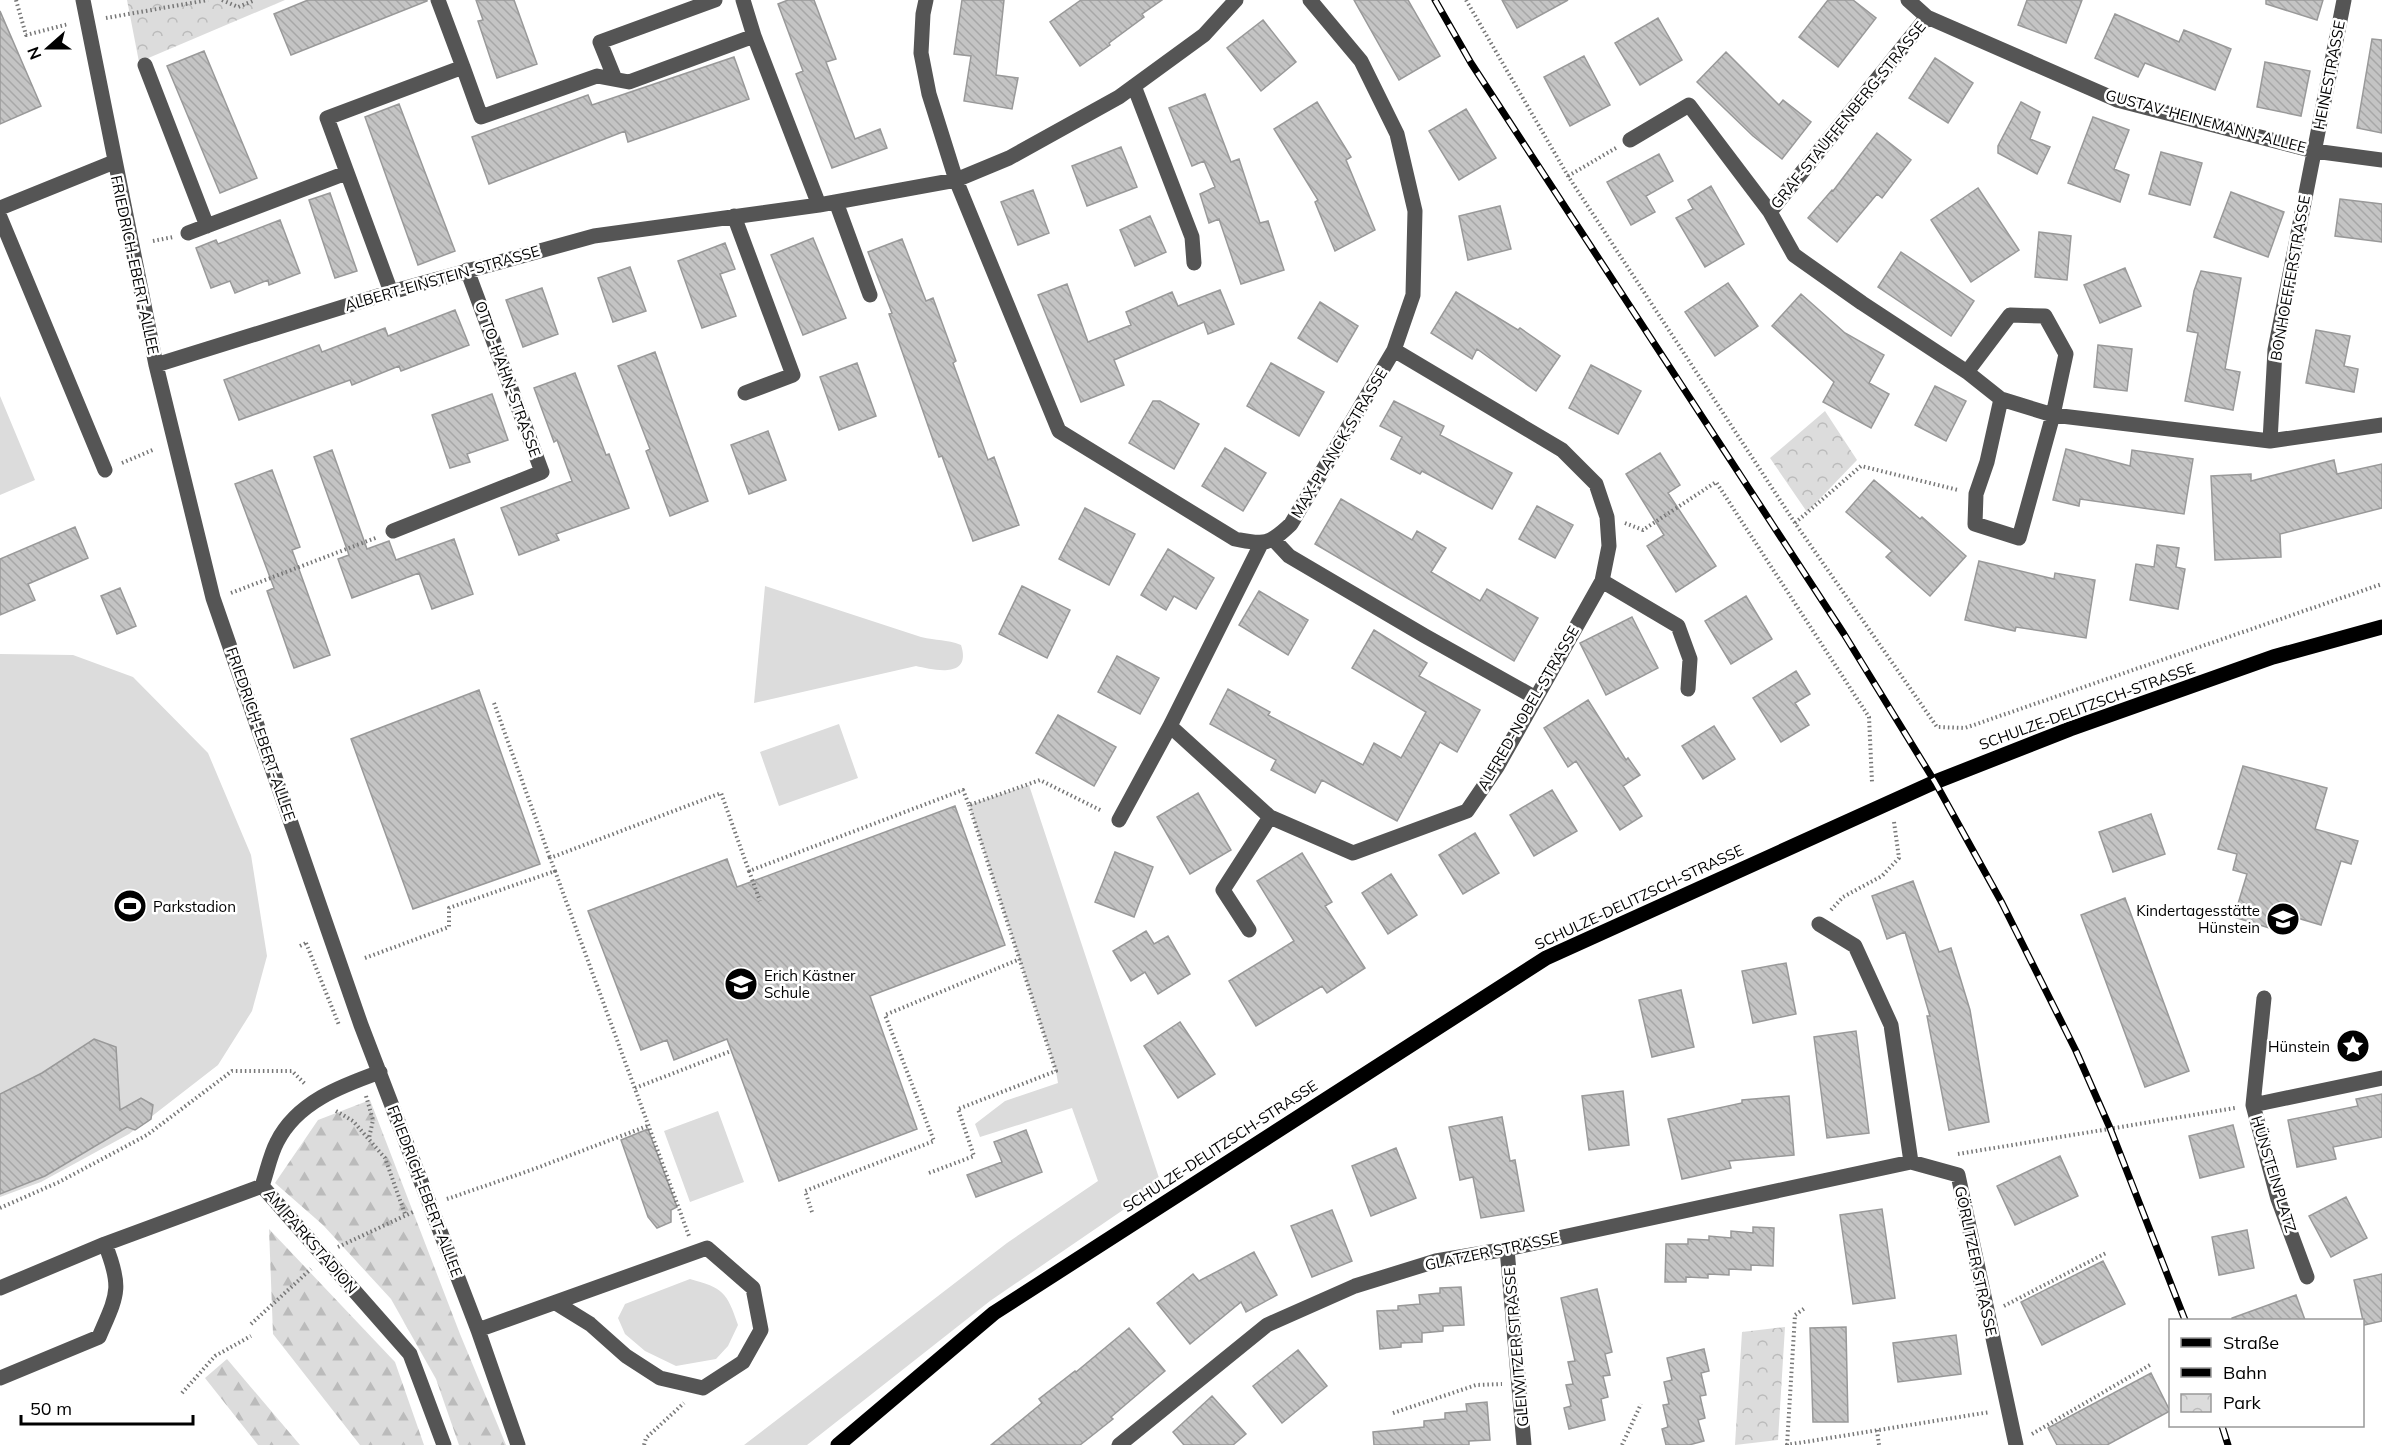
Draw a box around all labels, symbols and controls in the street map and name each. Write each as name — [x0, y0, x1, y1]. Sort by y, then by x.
street label: GRAF-STAUFFENBERG-STRASSE — [1766, 17, 1930, 213]
north arrow — [18, 18, 78, 78]
street label: HEINESTRASSE — [2309, 19, 2349, 131]
text: N — [22, 44, 45, 63]
street label: GUSTAV-HEINEMANN-ALLEE — [2104, 85, 2309, 157]
street label: FRIEDRICH-EBERT-ALLEE — [107, 174, 163, 356]
street label: BONHOEFFERSTRASSE — [2266, 194, 2314, 362]
street label: ALBERT-EINSTEIN-STRASSE — [342, 241, 542, 315]
street label: OTTO-HAHN-STRASSE — [471, 298, 545, 460]
street label: MAX-PLANCK-STRASSE — [1287, 364, 1391, 521]
street label: ALFRED-NOBEL-STRASSE — [1473, 622, 1583, 794]
street label: FRIEDRICH-EBERT-ALLEE — [222, 645, 300, 824]
street label: SCHULZE-DELITZSCH-STRASSE — [1976, 658, 2198, 754]
street label: SCHULZE-DELITZSCH-STRASSE — [1531, 840, 1747, 954]
sports icon: Parkstadion — [112, 888, 148, 924]
place label: Parkstadion — [153, 897, 236, 916]
place label: Kindertagesstätte Hünstein — [2136, 901, 2260, 937]
school or university icon: Kindertagesstätte Hünstein — [2265, 901, 2301, 937]
school or university icon: Erich Kästner Schule — [723, 966, 759, 1002]
place label: Erich Kästner Schule — [764, 966, 856, 1002]
place icon: Hünstein — [2335, 1028, 2371, 1064]
place label: Hünstein — [2268, 1037, 2330, 1056]
street label: SCHULZE-DELITZSCH-STRASSE — [1119, 1076, 1321, 1216]
street label: FRIEDRICH-EBERT-ALLEE — [383, 1102, 467, 1280]
street label: HÜNSTEINPLATZ — [2247, 1113, 2301, 1235]
street label: GÖRLITZER STRASSE — [1951, 1184, 2001, 1338]
street label: AM PARKSTADION — [260, 1185, 362, 1297]
street label: GLATZER STRASSE — [1423, 1227, 1561, 1274]
street label: GLEIWITZER STRASSE — [1500, 1266, 1532, 1428]
legend — [2169, 1319, 2364, 1427]
text: Straße — [2223, 1331, 2279, 1354]
text: Bahn — [2223, 1361, 2267, 1384]
scale bar — [21, 1388, 194, 1426]
text: Park — [2223, 1391, 2262, 1414]
text: 50 m — [30, 1397, 72, 1420]

